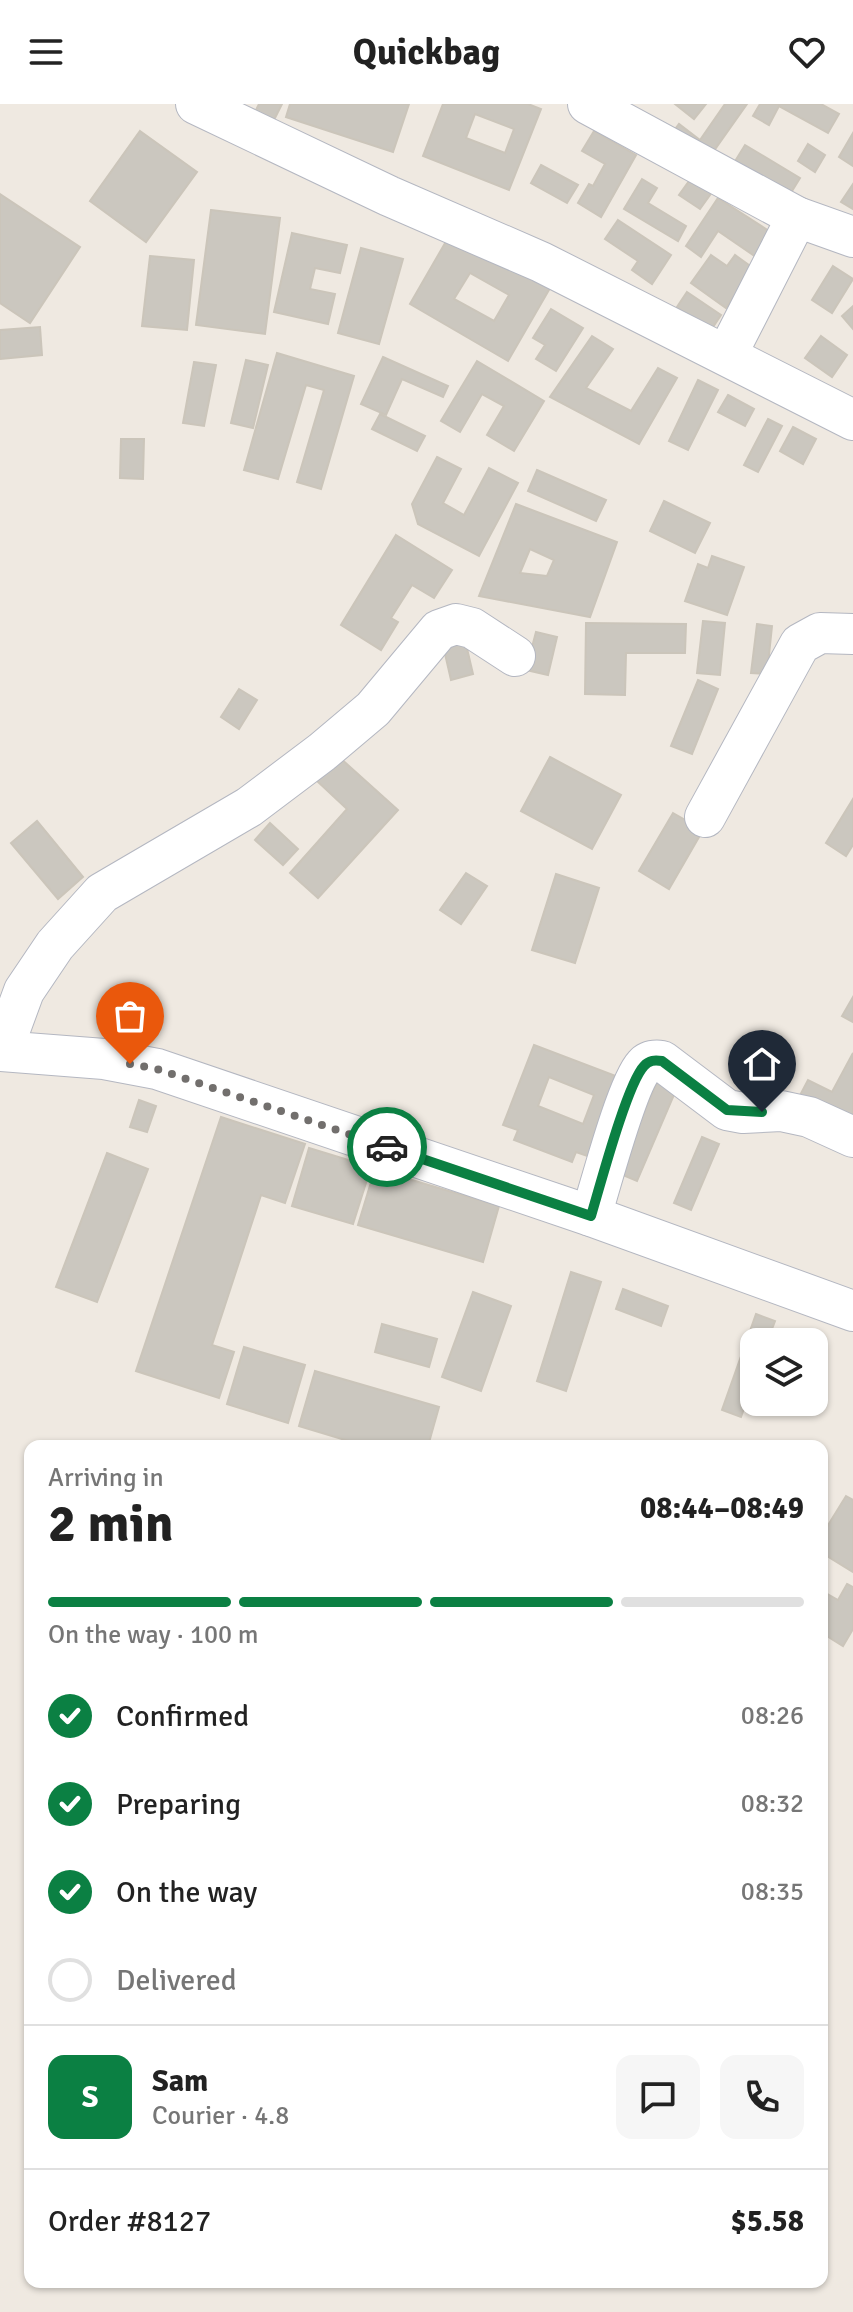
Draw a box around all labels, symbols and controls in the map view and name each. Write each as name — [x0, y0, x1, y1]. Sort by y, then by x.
icon: menu — [24, 30, 68, 74]
text: Quickbag — [353, 30, 500, 75]
icon: heart — [785, 30, 829, 74]
pin — [96, 982, 164, 1064]
icon: bag — [108, 994, 152, 1038]
pin — [728, 1030, 796, 1112]
icon: home — [740, 1042, 784, 1086]
courier — [347, 1107, 427, 1187]
icon: car — [365, 1125, 409, 1169]
map controls — [740, 1328, 828, 1416]
button: layers — [740, 1328, 828, 1416]
text: Arriving in — [48, 1462, 164, 1494]
text: 08:44–08:49 — [640, 1490, 804, 1527]
text: 2 min — [48, 1492, 174, 1556]
text: On the way · 100 m — [48, 1619, 258, 1651]
icon: check — [48, 1694, 92, 1738]
text: Confirmed — [116, 1698, 249, 1735]
text: 08:26 — [741, 1700, 804, 1732]
icon: check — [48, 1782, 92, 1826]
text: Preparing — [116, 1786, 241, 1823]
text: 08:32 — [741, 1788, 804, 1820]
icon: check — [48, 1870, 92, 1914]
text: On the way — [116, 1874, 257, 1911]
text: 08:35 — [741, 1876, 804, 1908]
text: Delivered — [116, 1962, 237, 1999]
button: chat — [616, 2055, 700, 2139]
button: phone — [720, 2055, 804, 2139]
text: Sam — [152, 2063, 208, 2100]
text: S — [82, 2079, 98, 2116]
text: Courier · 4.8 — [152, 2100, 289, 2132]
text: Order #8127 — [48, 2203, 211, 2240]
text: $5.58 — [731, 2203, 804, 2240]

